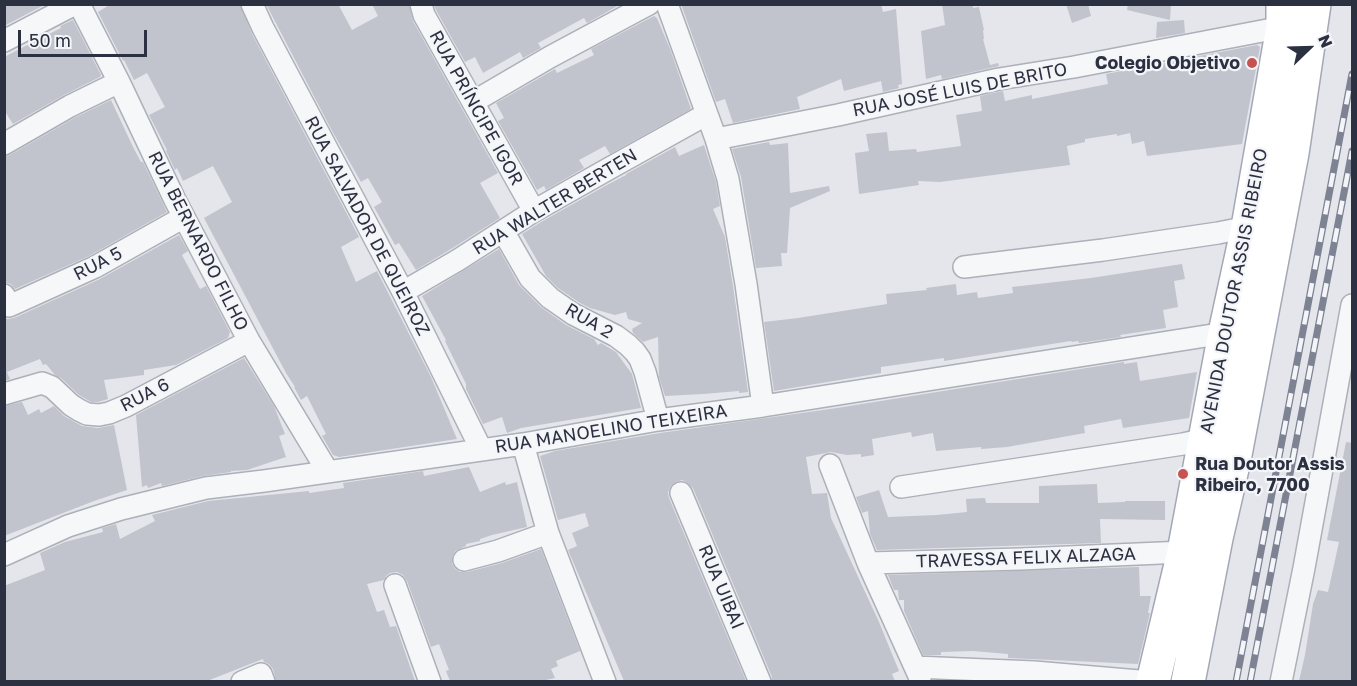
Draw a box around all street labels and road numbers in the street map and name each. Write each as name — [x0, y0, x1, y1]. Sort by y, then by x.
street label: RUA PRÍNCIPE IGOR — [424, 27, 528, 189]
street label: RUA JOSÉ LUIS DE BRITO — [851, 59, 1069, 121]
street label: RUA SALVADOR DE QUEIROZ — [300, 113, 434, 339]
street label: RUA WALTER BERTEN — [469, 144, 641, 260]
street label: AVENIDA DOUTOR ASSIS RIBEIRO — [1196, 146, 1272, 436]
street label: RUA BERNARDO FILHO — [143, 148, 253, 334]
street label: RUA 5 — [70, 243, 126, 285]
street label: RUA 2 — [561, 299, 617, 343]
street label: RUA 6 — [117, 374, 173, 416]
street label: RUA MANOELINO TEIXEIRA — [493, 400, 729, 458]
street label: RUA UIBAI — [694, 542, 748, 632]
street label: TRAVESSA FELIX ALZAGA — [916, 543, 1136, 573]

